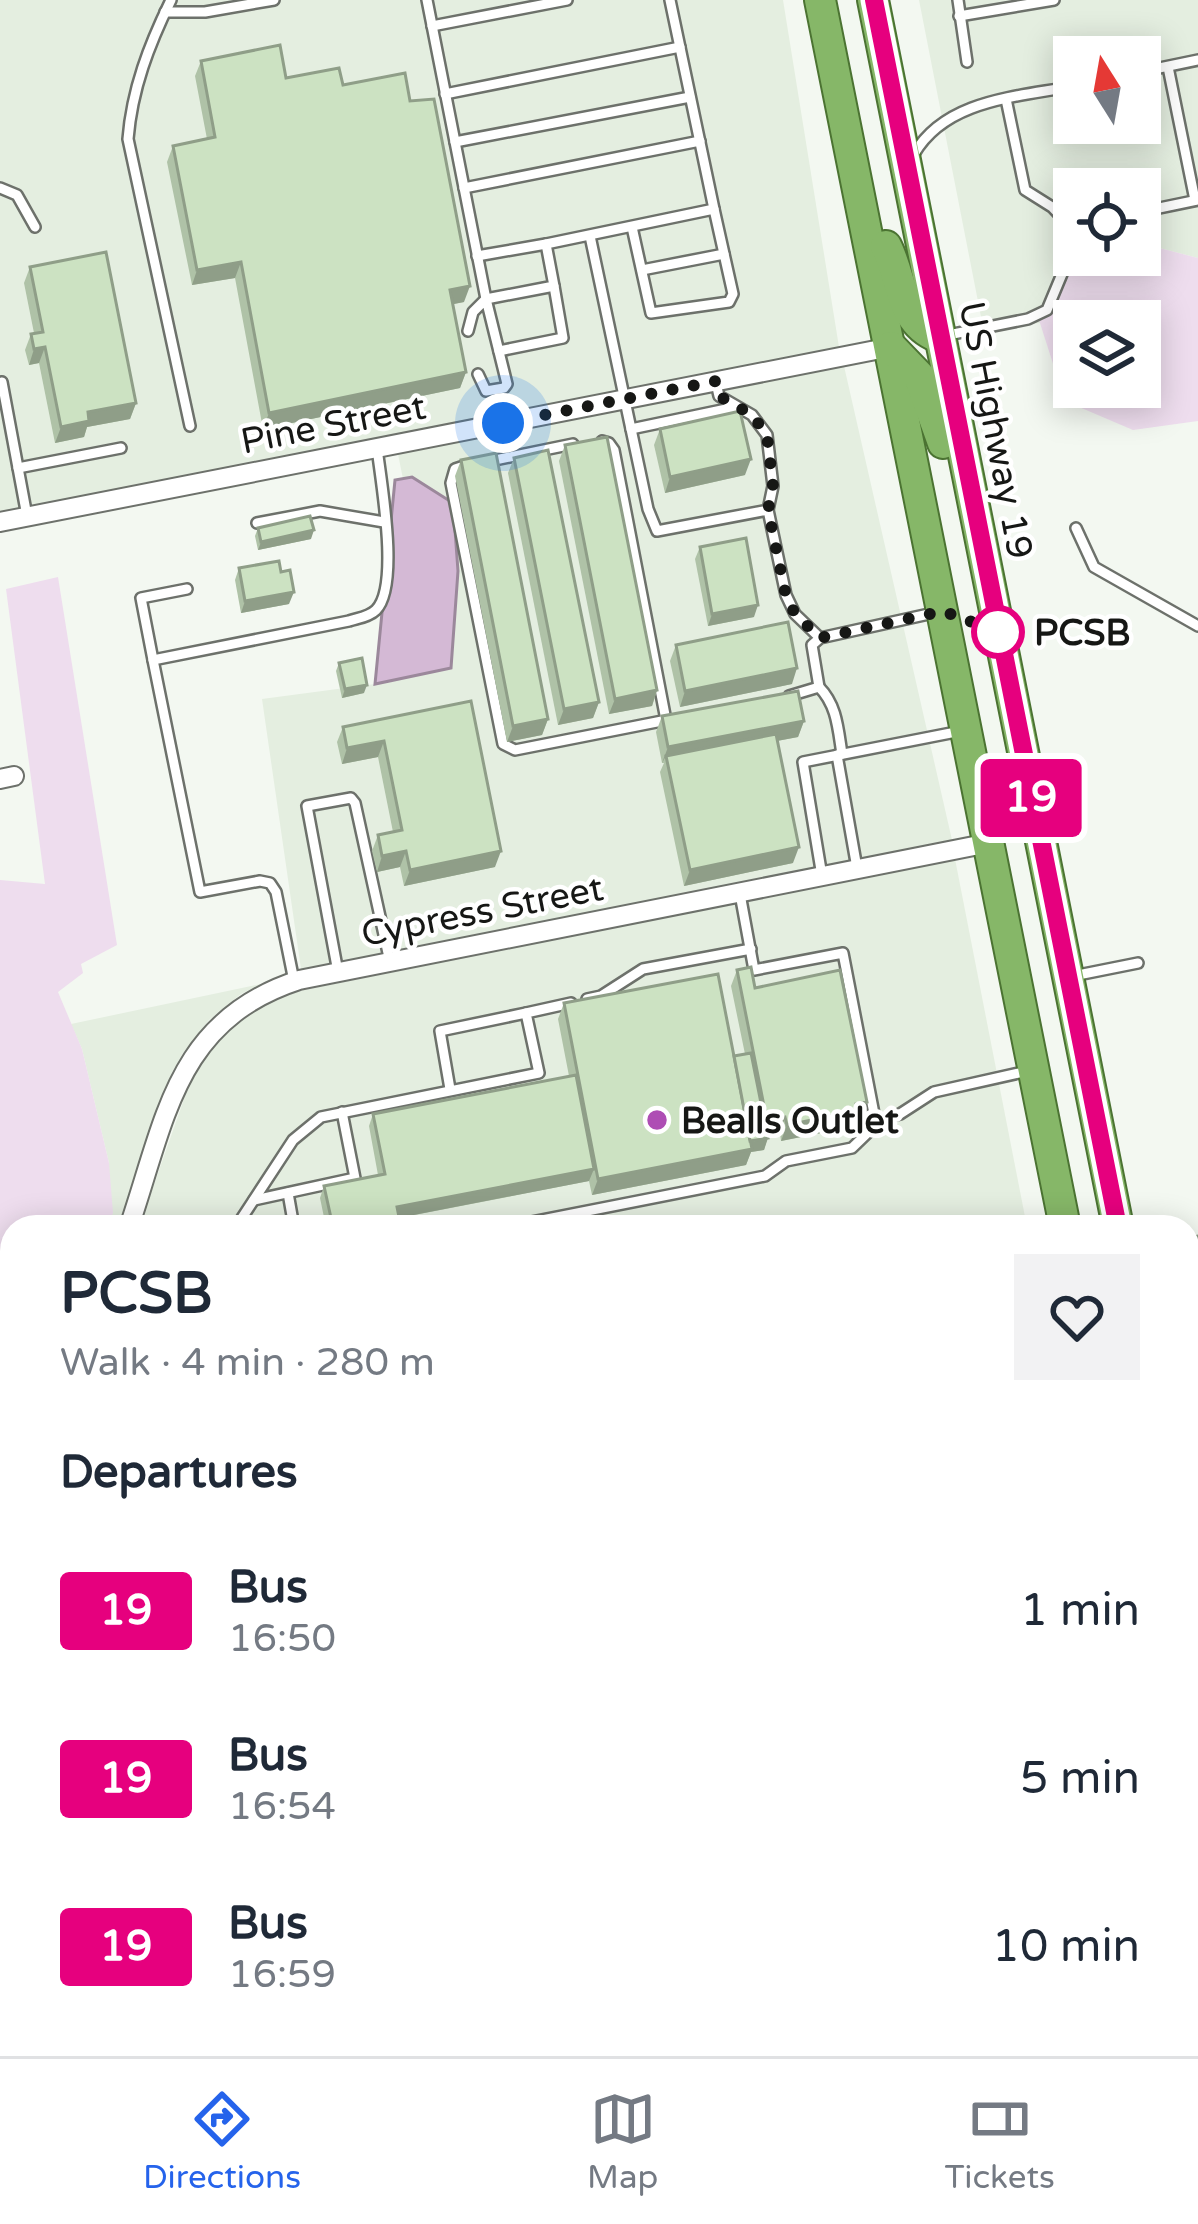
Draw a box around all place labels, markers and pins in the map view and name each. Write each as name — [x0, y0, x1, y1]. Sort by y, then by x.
marker: PCSB — [973, 607, 1023, 657]
place label: PCSB — [1034, 612, 1130, 655]
place label: Bealls Outlet — [681, 1100, 899, 1143]
marker: Bealls Outlet — [644, 1107, 670, 1133]

